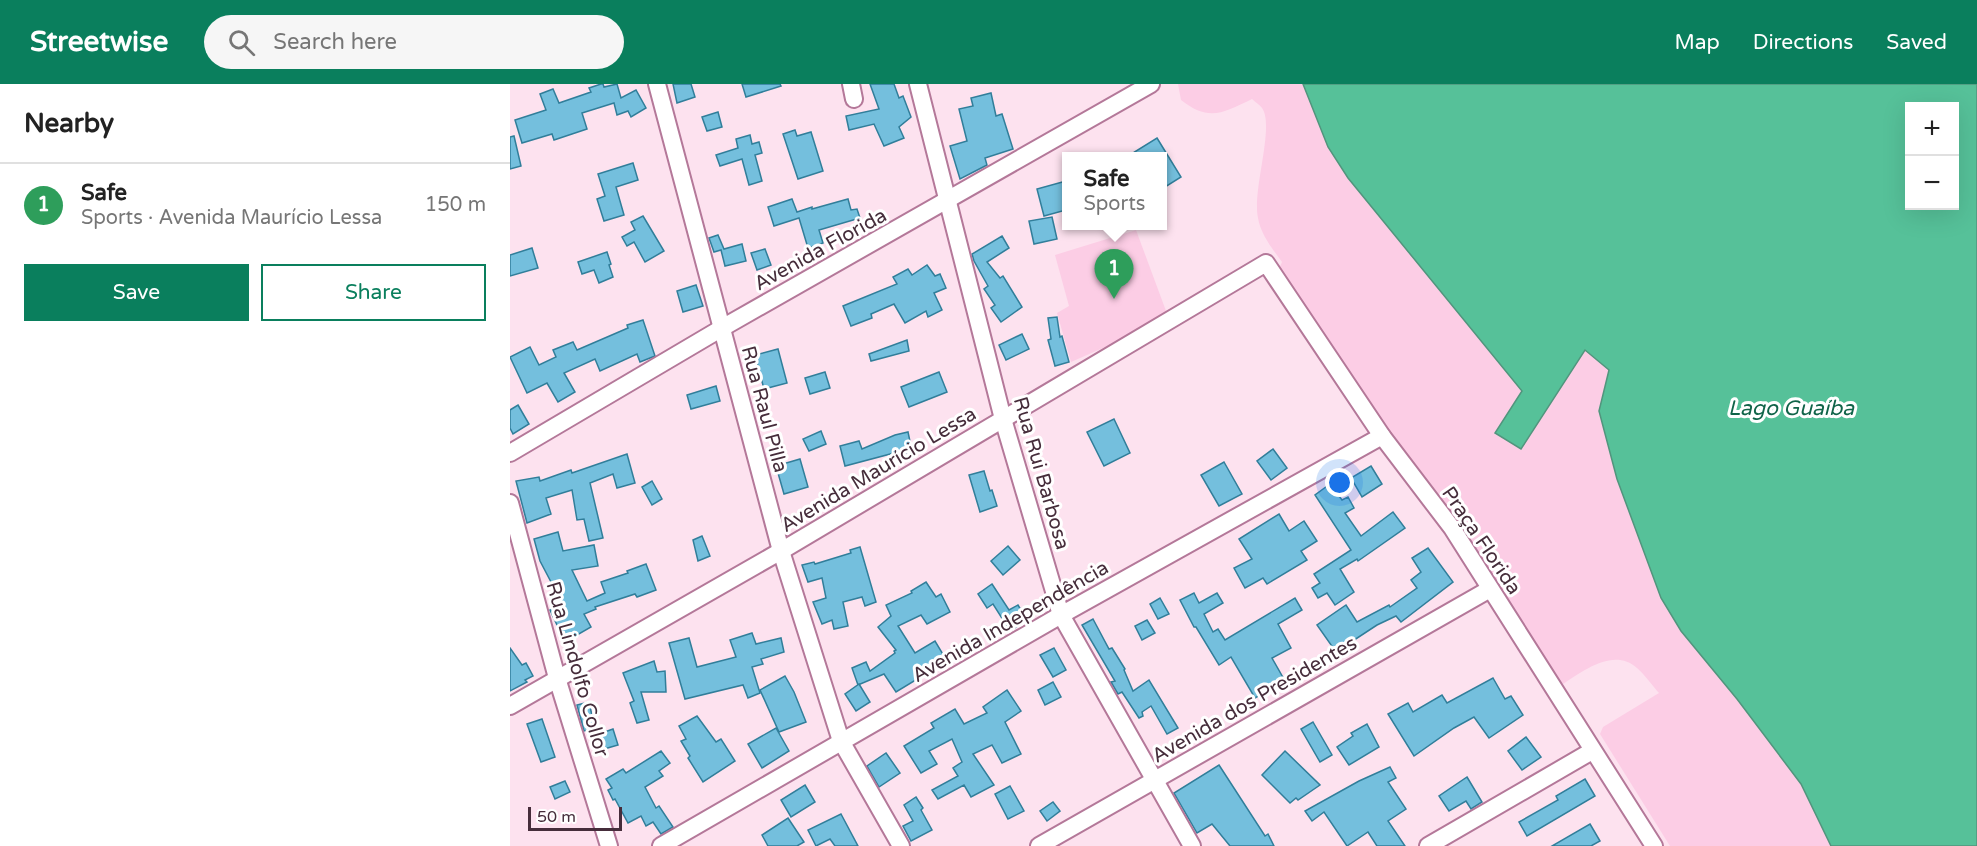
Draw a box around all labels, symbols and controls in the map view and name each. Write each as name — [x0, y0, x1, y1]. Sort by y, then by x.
search box — [204, 15, 624, 69]
text: Streetwise — [30, 25, 168, 59]
icon: search — [225, 26, 258, 59]
text: Search here — [273, 29, 397, 55]
text: Map — [1674, 30, 1720, 55]
text: Directions — [1753, 30, 1853, 55]
text: Saved — [1886, 30, 1947, 55]
map controls — [1905, 102, 1959, 210]
button: + — [1905, 102, 1959, 156]
text: Nearby — [24, 108, 114, 139]
popup — [1062, 152, 1167, 230]
button: − — [1905, 156, 1959, 210]
text: Safe — [1084, 166, 1129, 192]
text: Safe — [81, 180, 127, 206]
text: Sports — [1084, 192, 1145, 216]
text: 1 — [37, 193, 50, 217]
text: 150 m — [425, 193, 486, 217]
street label: Avenida Florida — [750, 204, 891, 296]
text: Sports · Avenida Maurício Lessa — [81, 206, 382, 230]
pin: 1 — [1094, 250, 1134, 299]
button: Save — [24, 264, 249, 321]
button: Share — [261, 264, 486, 321]
street label: Rua Raul Pilla — [736, 343, 792, 475]
street label: Rua Rui Barbosa — [1008, 394, 1074, 552]
water label: Lago Guaíba — [1728, 396, 1855, 421]
street label: Avenida Maurício Lessa — [776, 402, 981, 538]
your location — [1325, 468, 1354, 497]
street label: Praça Florida — [1436, 482, 1526, 599]
street label: Avenida Independência — [908, 556, 1113, 688]
street label: Rua Lindolfo Collor — [541, 579, 614, 760]
street label: Avenida dos Presidentes — [1148, 631, 1361, 768]
scale bar — [528, 804, 622, 832]
text: 50 m — [537, 807, 576, 827]

